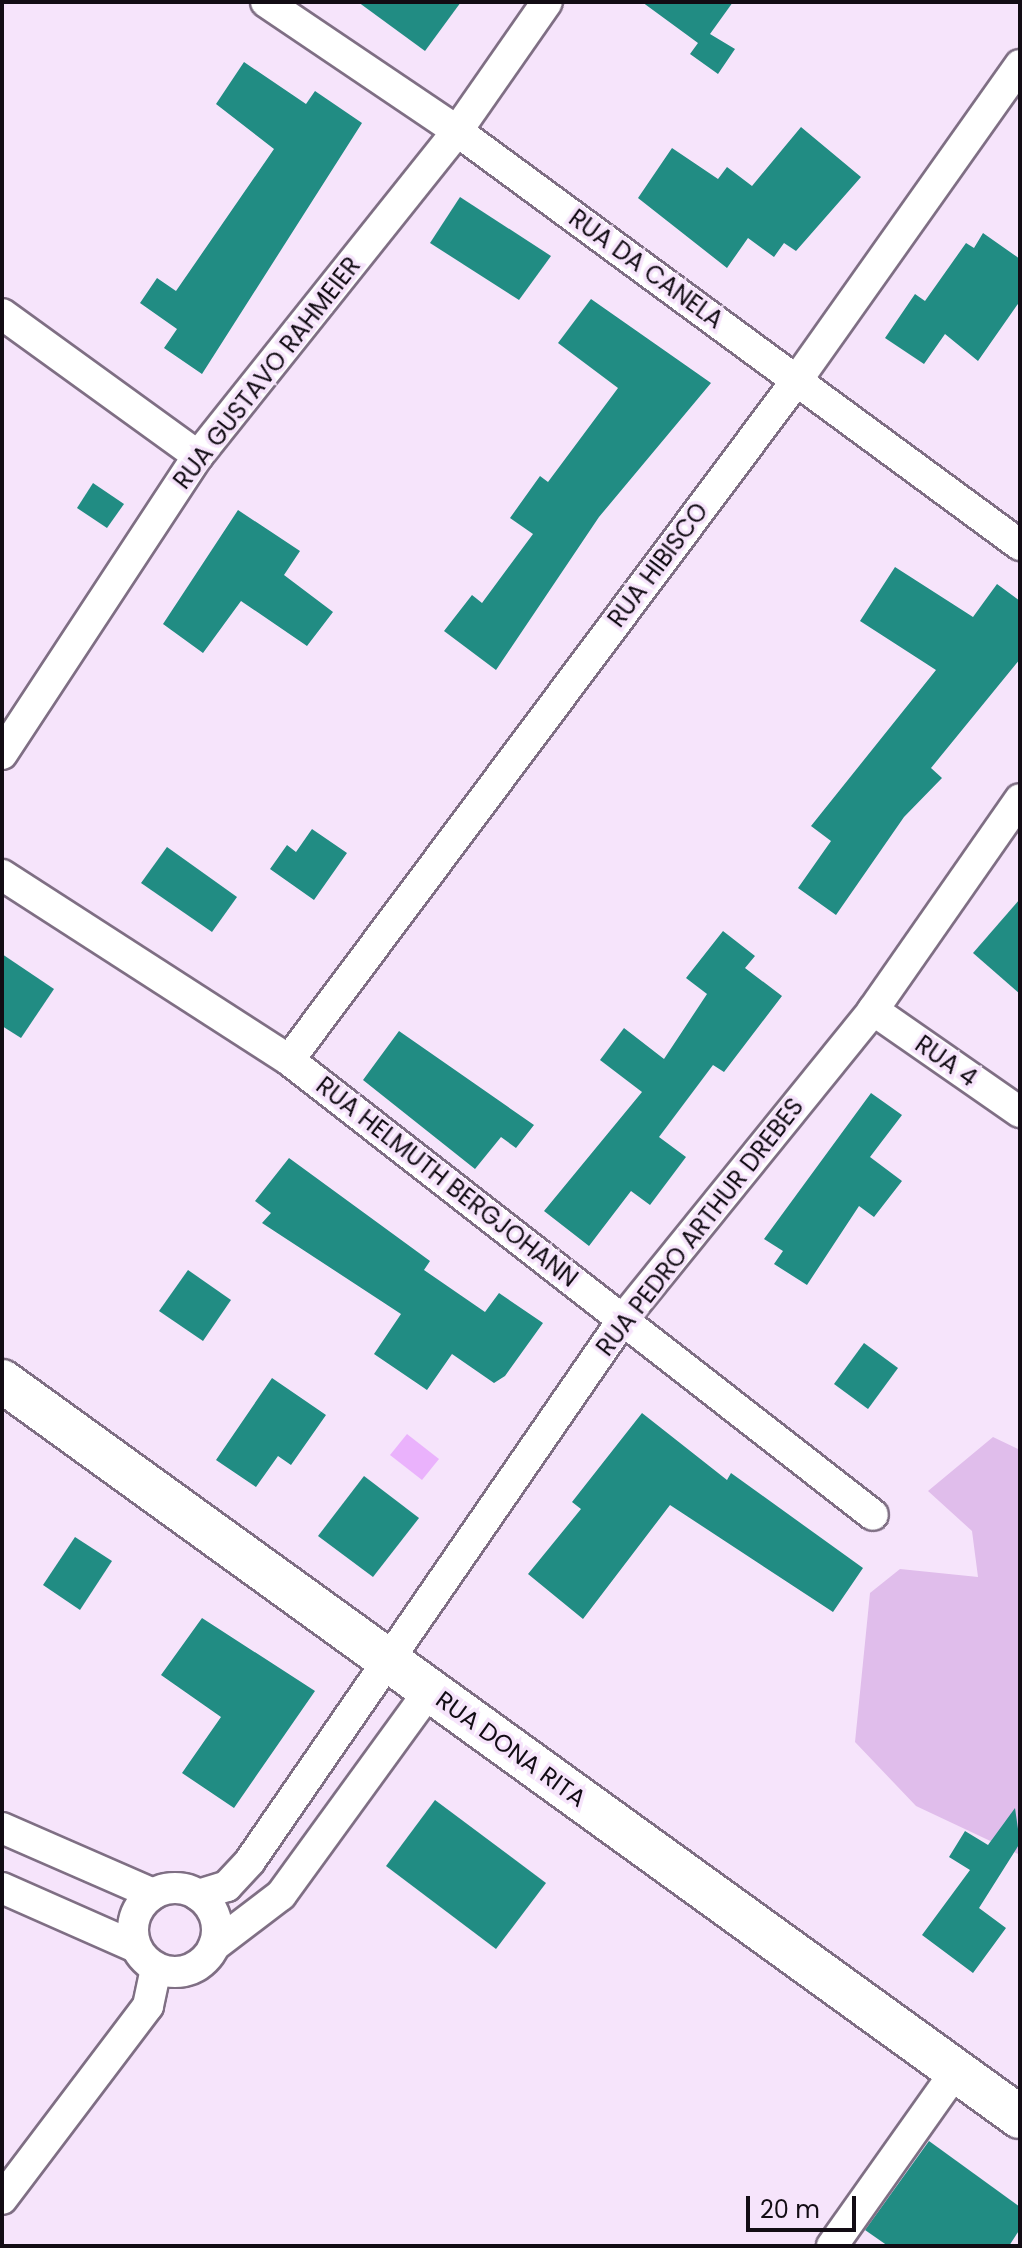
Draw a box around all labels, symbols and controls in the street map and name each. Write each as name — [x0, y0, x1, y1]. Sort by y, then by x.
street label: RUA DA CANELA — [563, 203, 729, 335]
street label: RUA GUSTAVO RAHMEIER — [168, 251, 366, 495]
street label: RUA HIBISCO — [602, 497, 714, 633]
street label: RUA 4 — [910, 1030, 982, 1092]
street label: RUA HELMUTH BERGJOHANN — [311, 1071, 583, 1293]
street label: RUA PEDRO ARTHUR DREBES — [590, 1092, 810, 1362]
street label: RUA DONA RITA — [430, 1685, 592, 1813]
scale bar — [750, 2180, 860, 2230]
text: 20 m — [760, 2193, 820, 2226]

